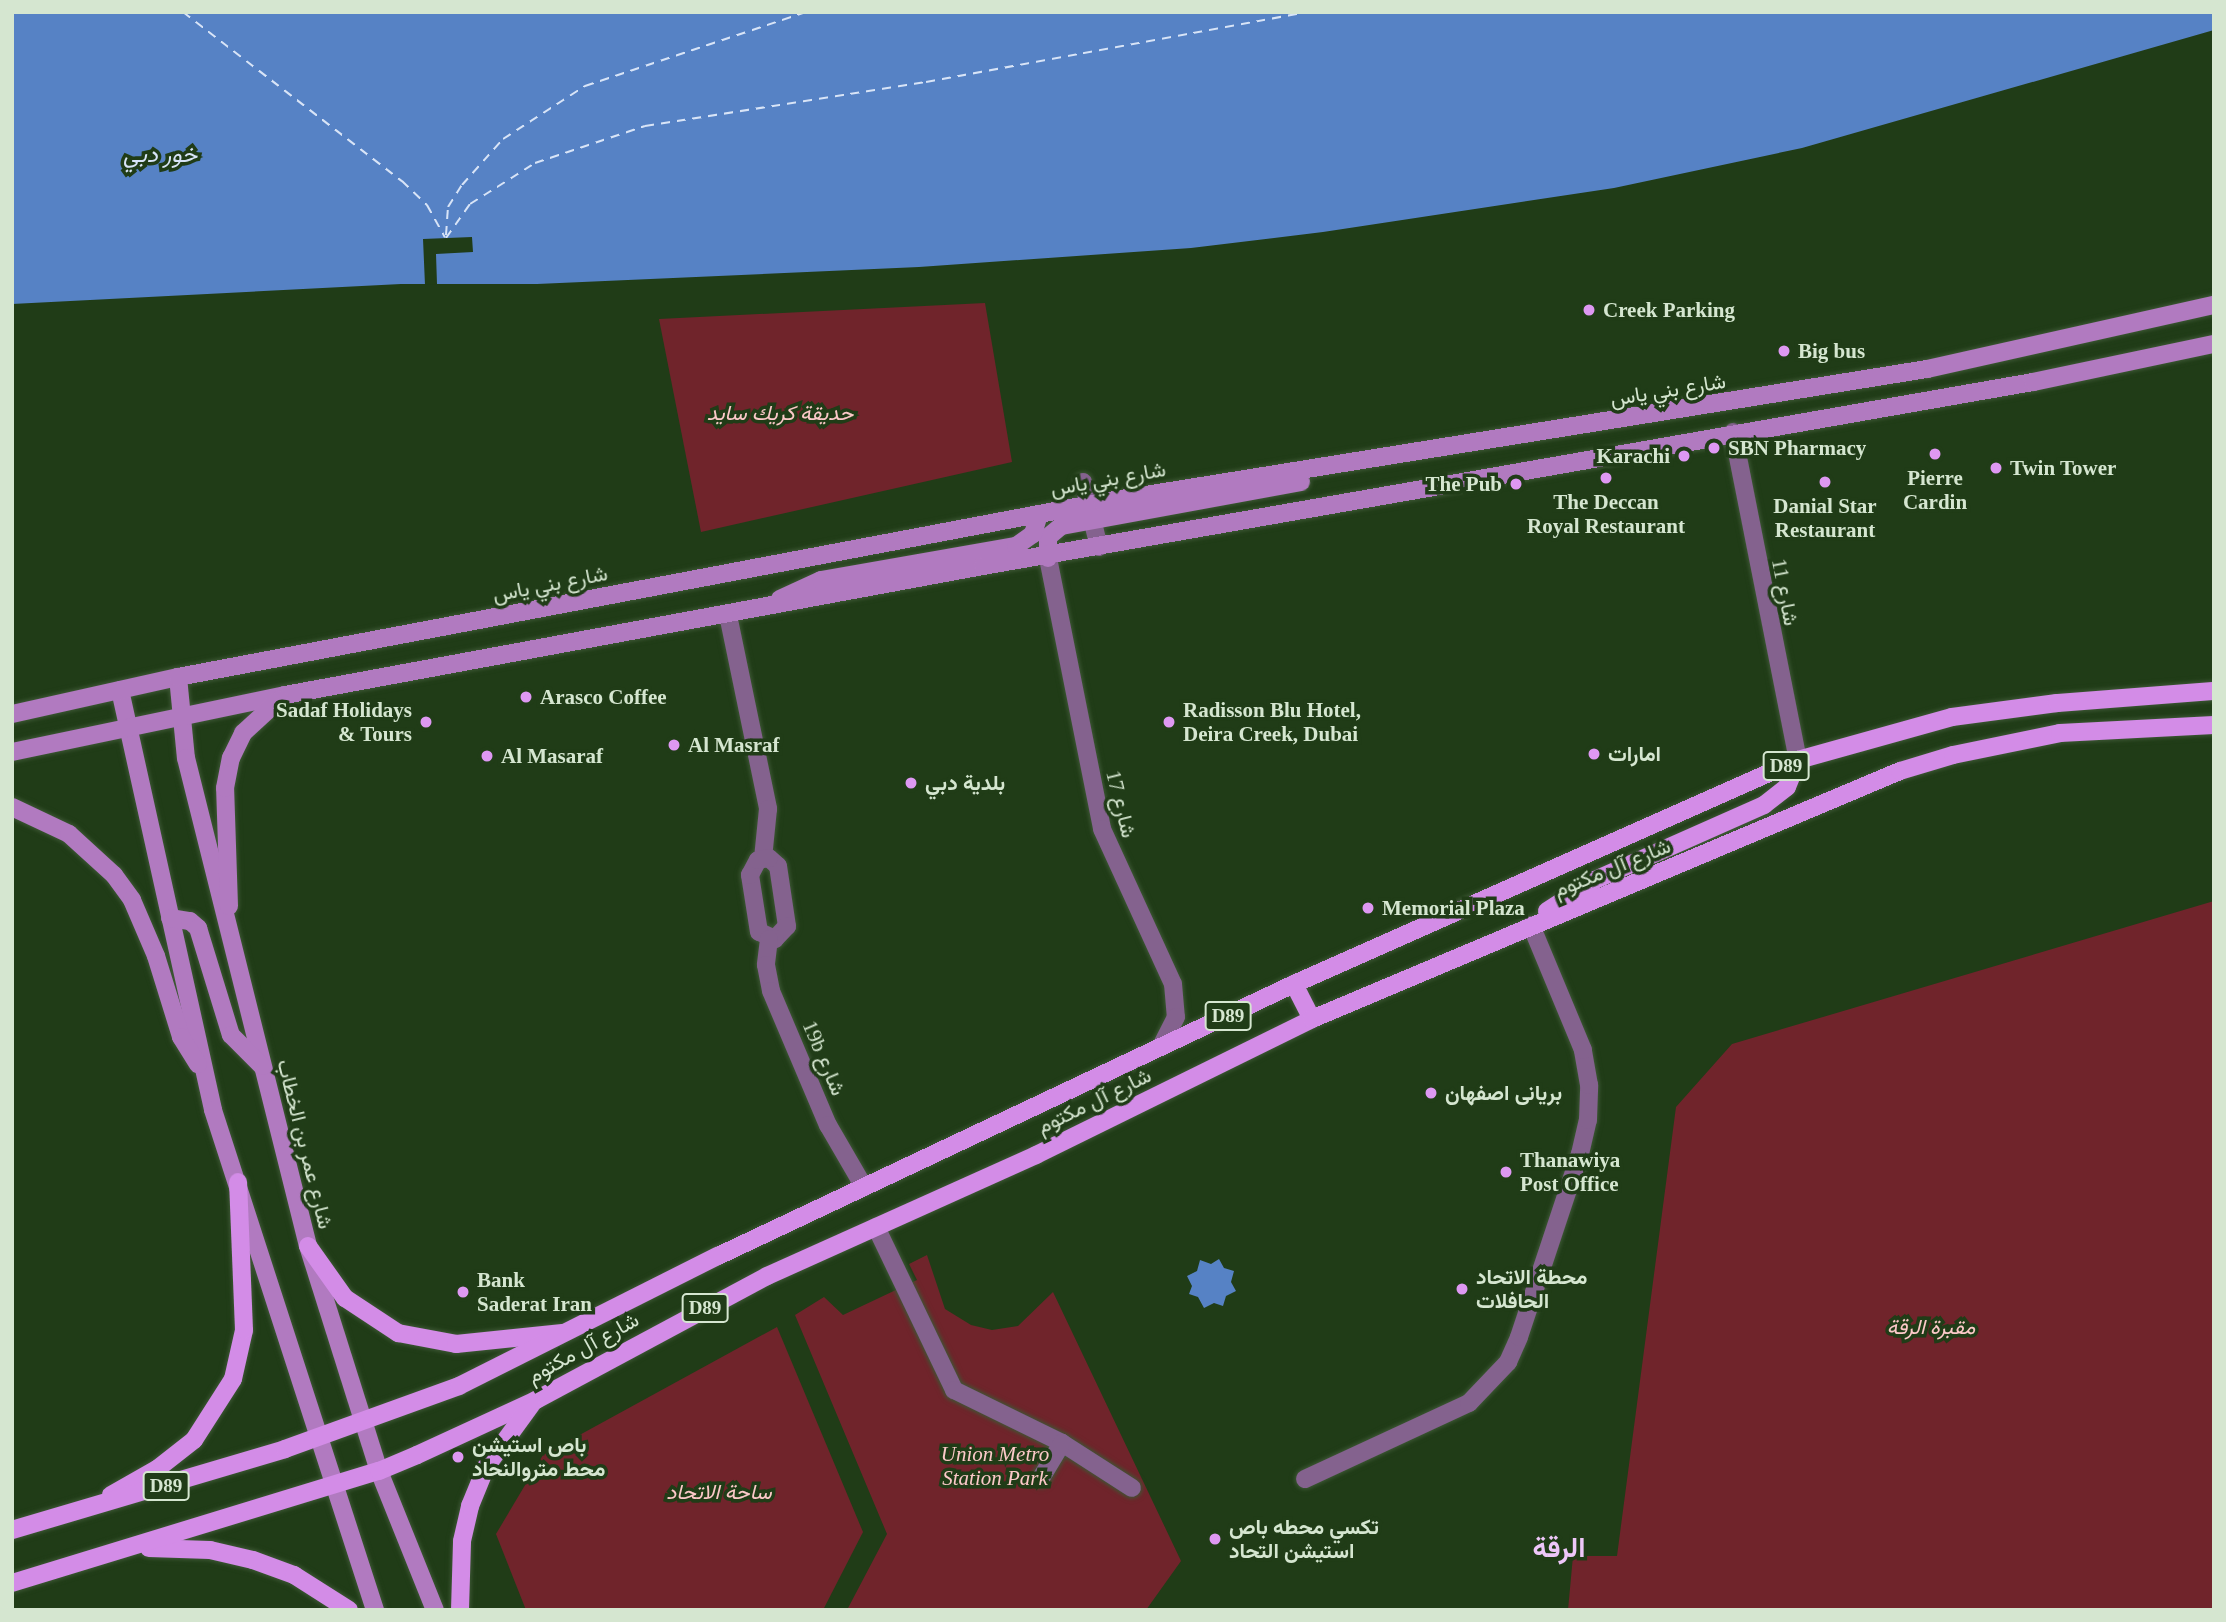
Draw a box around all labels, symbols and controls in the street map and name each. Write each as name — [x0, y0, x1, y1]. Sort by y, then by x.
water label: خور دبي — [123, 141, 197, 169]
place label: Creek Parking — [1603, 297, 1735, 323]
marker: Creek Parking — [1581, 302, 1597, 318]
place label: Big bus — [1798, 338, 1865, 364]
marker: Big bus — [1776, 343, 1792, 359]
street label: شارع بني ياس — [1609, 368, 1727, 412]
park label: حديقة كريك سايد — [707, 400, 853, 426]
place label: SBN Pharmacy — [1728, 435, 1866, 461]
marker: SBN Pharmacy — [1706, 440, 1722, 456]
place label: Karachi — [1597, 443, 1670, 469]
marker: Pierre Cardin — [1927, 446, 1943, 462]
marker: Karachi — [1676, 448, 1692, 464]
place label: Twin Tower — [2010, 455, 2117, 481]
street label: شارع بني ياس — [1048, 456, 1168, 502]
marker: Twin Tower — [1988, 460, 2004, 476]
place label: Pierre Cardin — [1903, 465, 1967, 515]
marker: The Deccan Royal Restaurant — [1598, 470, 1614, 486]
place label: The Pub — [1426, 471, 1502, 497]
marker: Danial Star Restaurant — [1817, 474, 1833, 490]
marker: The Pub — [1508, 476, 1524, 492]
place label: The Deccan Royal Restaurant — [1527, 489, 1685, 539]
place label: Danial Star Restaurant — [1773, 493, 1877, 543]
street label: شارع 11 — [1766, 556, 1804, 628]
street label: شارع بني ياس — [490, 561, 610, 607]
place label: Arasco Coffee — [540, 684, 667, 710]
marker: Arasco Coffee — [518, 689, 534, 705]
place label: Sadaf Holidays & Tours — [276, 697, 412, 747]
place label: Radisson Blu Hotel, Deira Creek, Dubai — [1183, 697, 1361, 747]
marker: Sadaf Holidays & Tours — [418, 714, 434, 730]
marker: Radisson Blu Hotel, Deira Creek, Dubai — [1161, 714, 1177, 730]
place label: Al Masraf — [688, 732, 780, 758]
marker: Al Masraf — [666, 737, 682, 753]
place label: امارات — [1608, 741, 1661, 767]
place label: Al Masaraf — [501, 743, 603, 769]
marker: امارات — [1586, 746, 1602, 762]
marker: Al Masaraf — [479, 748, 495, 764]
road number: D89 — [1762, 750, 1810, 782]
street label: شارع 17 — [1100, 768, 1142, 840]
place label: بلدية دبي — [925, 770, 1005, 796]
marker: بلدية دبي — [903, 775, 919, 791]
street label: شارع آل مكتوم — [1550, 833, 1674, 903]
place label: Memorial Plaza — [1382, 895, 1525, 921]
marker: Memorial Plaza — [1360, 900, 1376, 916]
road number: D89 — [1204, 1000, 1252, 1032]
street label: 19b شارع — [797, 1017, 851, 1099]
street label: شارع عمر بن الخطاب — [272, 1057, 338, 1231]
street label: شارع آل مكتوم — [1033, 1063, 1155, 1139]
place label: بریانی اصفهان — [1445, 1080, 1562, 1106]
marker: بریانی اصفهان — [1423, 1085, 1439, 1101]
place label: Thanawiya Post Office — [1520, 1147, 1620, 1197]
marker: Thanawiya Post Office — [1498, 1164, 1514, 1180]
place label: محطة الاتحاد الحافلات — [1476, 1264, 1587, 1314]
place label: Bank Saderat Iran — [477, 1267, 592, 1317]
marker: محطة الاتحاد الحافلات — [1454, 1281, 1470, 1297]
marker: Bank Saderat Iran — [455, 1284, 471, 1300]
road number: D89 — [680, 1292, 730, 1324]
street label: شارع آل مكتوم — [523, 1307, 643, 1389]
park label: مقبرة الرقة — [1887, 1314, 1975, 1340]
place label: باص استيشن محط متروالنحاد — [472, 1432, 605, 1482]
park label: Union Metro Station Park — [941, 1441, 1049, 1491]
marker: باص استيشن محط متروالنحاد — [450, 1449, 466, 1465]
road number: D89 — [142, 1470, 190, 1502]
park label: ساحة الاتحاد — [666, 1479, 772, 1505]
place label: تكسي محطه باص استيشن التحاد — [1229, 1514, 1379, 1564]
marker: تكسي محطه باص استيشن التحاد — [1207, 1531, 1223, 1547]
district label: الرقة — [1533, 1531, 1585, 1565]

